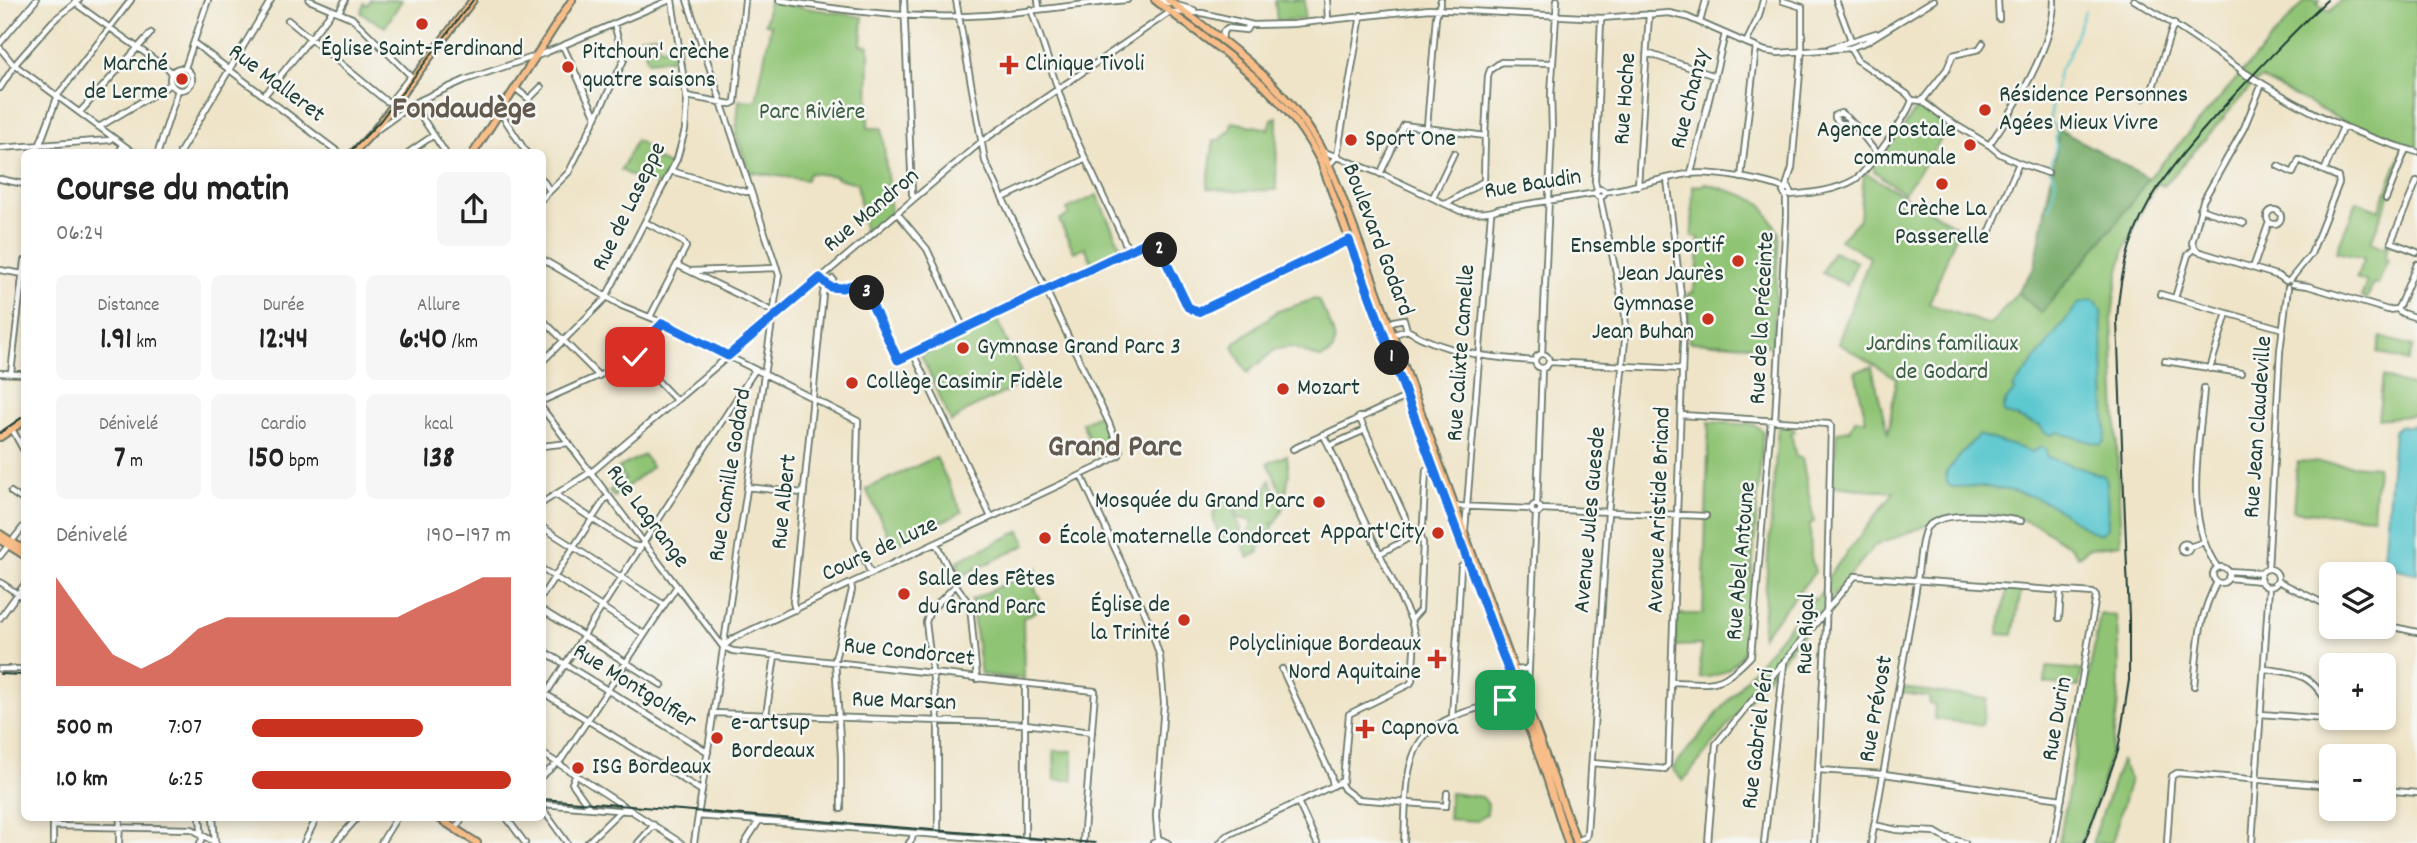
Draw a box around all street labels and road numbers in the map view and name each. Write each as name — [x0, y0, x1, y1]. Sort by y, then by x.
street label: Rue Malleret — [220, 36, 332, 132]
street label: Rue Chanzy — [1662, 44, 1720, 153]
street label: Rue Hoche — [1606, 52, 1646, 146]
street label: Rue de Laseppe — [584, 137, 676, 277]
street label: Boulevard Godard — [1332, 159, 1422, 321]
street label: Rue Mandron — [816, 161, 928, 261]
street label: Rue Baudin — [1482, 161, 1584, 209]
street label: Rue de la Préceinte — [1741, 231, 1785, 405]
street label: Rue Calixte Camelle — [1439, 263, 1485, 443]
street label: Rue Jean Claudeville — [2236, 335, 2282, 519]
street label: Rue Camille Godard — [701, 386, 761, 564]
street label: Avenue Aristide Briand — [1639, 406, 1681, 614]
street label: Avenue Jules Guesde — [1566, 425, 1616, 615]
street label: Rue Albert — [763, 453, 807, 551]
street label: Rue Lagrange — [597, 458, 697, 576]
street label: Rue Abel Antoune — [1718, 480, 1766, 642]
street label: Cours de Luze — [816, 508, 944, 592]
street label: Rue Rigal — [1789, 592, 1825, 675]
street label: Rue Condorcet — [842, 629, 976, 677]
street label: Rue Montgolfier — [566, 635, 703, 739]
street label: Rue Prévost — [1851, 653, 1903, 765]
street label: Rue Gabriel Péri — [1734, 667, 1784, 811]
street label: Rue Durin — [2034, 674, 2082, 764]
street label: Rue Marsan — [851, 683, 957, 721]

